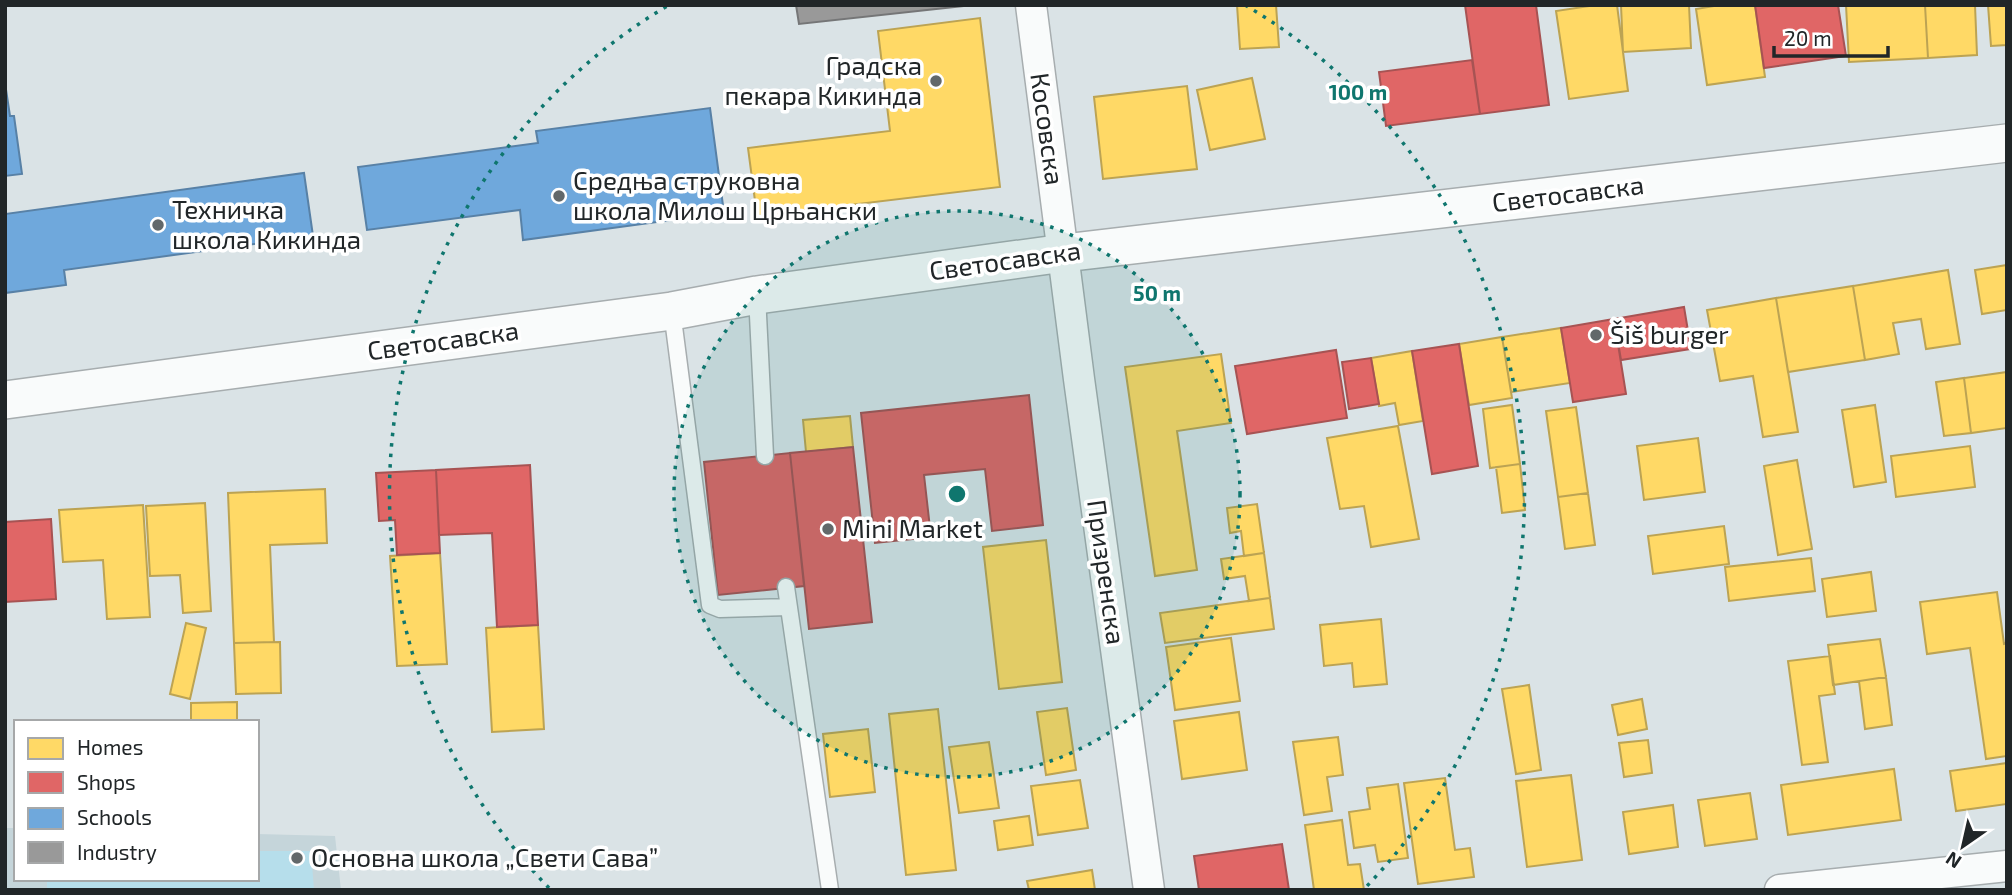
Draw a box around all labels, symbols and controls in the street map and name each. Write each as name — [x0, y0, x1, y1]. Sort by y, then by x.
scale bar — [1774, 14, 1888, 58]
text: 20 m — [1784, 25, 1832, 50]
place label: Градска пекара Кикинда — [725, 49, 922, 110]
street label: Косовска — [1025, 71, 1072, 187]
marker: Градска пекара Кикинда — [928, 73, 944, 89]
text: 100 m — [1329, 79, 1387, 104]
place label: Средња струковна школа Милош Црњански — [573, 164, 877, 225]
street label: Светосавска — [1490, 168, 1645, 217]
marker: Средња струковна школа Милош Црњански — [551, 188, 567, 204]
place label: Техничка школа Кикинда — [172, 193, 361, 254]
marker: Техничка школа Кикинда — [150, 217, 166, 233]
street label: Светосавска — [927, 234, 1083, 285]
text: 50 m — [1133, 280, 1181, 305]
street label: Светосавска — [365, 314, 521, 365]
place label: Šiš burger — [1610, 318, 1729, 349]
marker: Šiš burger — [1588, 327, 1604, 343]
centre of rings — [945, 482, 969, 506]
street label: Призренска — [1082, 497, 1133, 646]
place label: Mini Market — [842, 512, 983, 543]
marker: Mini Market — [820, 521, 836, 537]
legend — [14, 720, 259, 881]
text: Homes — [77, 734, 143, 759]
text: Shops — [77, 769, 136, 794]
text: Schools — [77, 804, 152, 829]
north arrow — [1928, 811, 1998, 881]
text: Industry — [77, 839, 157, 864]
place label: Основна школа „Свети Сава” — [311, 841, 658, 872]
text: N — [1941, 847, 1965, 874]
marker: Основна школа „Свети Сава” — [289, 850, 305, 866]

